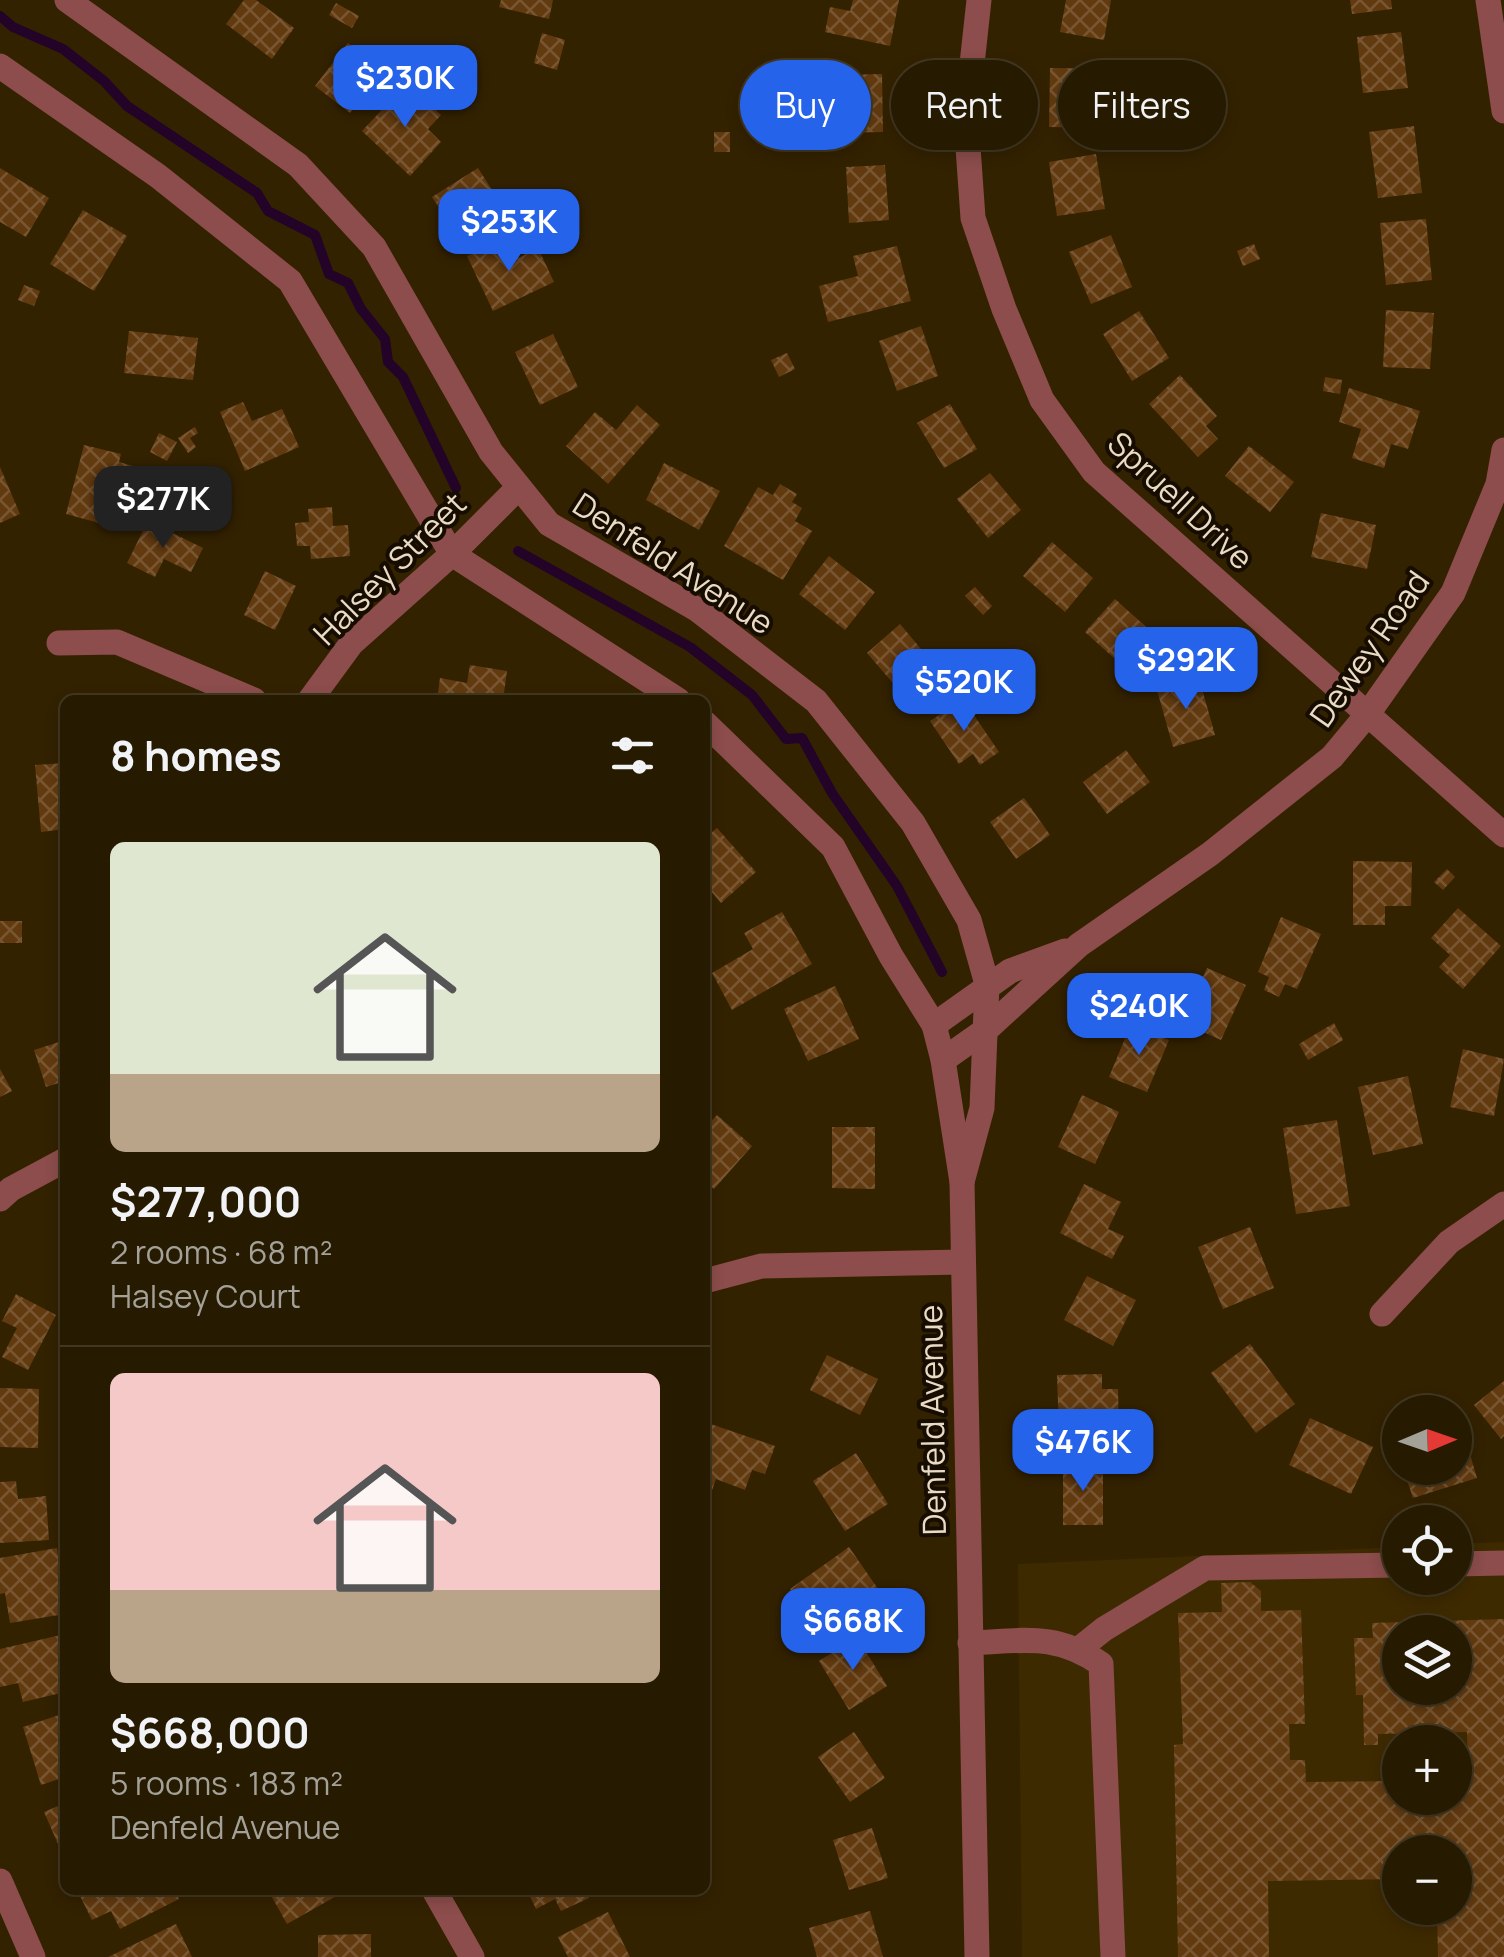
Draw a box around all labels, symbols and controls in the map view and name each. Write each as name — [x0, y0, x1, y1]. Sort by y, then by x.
pin: $230K — [335, 45, 475, 130]
text: $230K — [355, 55, 455, 99]
chip: Buy — [740, 60, 871, 150]
chip: Rent — [891, 60, 1038, 150]
chip: Filters — [1058, 60, 1226, 150]
pin: $253K — [439, 189, 579, 274]
text: $253K — [460, 199, 558, 243]
street label: Spruell Drive — [1098, 421, 1263, 579]
pin: $277K — [93, 466, 233, 551]
text: $277K — [116, 476, 210, 520]
street label: Halsey Street — [303, 482, 475, 654]
street label: Denfeld Avenue — [565, 482, 782, 644]
street label: Dewey Road — [1299, 562, 1439, 735]
pin: $292K — [1116, 627, 1256, 712]
text: $292K — [1137, 637, 1235, 681]
pin: $520K — [894, 649, 1034, 734]
text: $520K — [915, 659, 1013, 703]
text: 8 homes — [110, 726, 282, 784]
icon: filters — [605, 728, 660, 783]
icon: home — [295, 907, 475, 1087]
pin: $240K — [1069, 973, 1209, 1058]
text: $240K — [1089, 983, 1189, 1027]
text: $277,000 — [110, 1172, 301, 1230]
text: 2 rooms · 68 m² — [110, 1230, 332, 1274]
text: Halsey Court — [110, 1274, 301, 1318]
street label: Denfeld Avenue — [908, 1304, 956, 1536]
north arrow — [1382, 1395, 1472, 1485]
map controls — [1382, 1395, 1472, 1925]
pin: $476K — [1013, 1409, 1153, 1494]
text: $476K — [1034, 1419, 1132, 1463]
icon: home — [295, 1438, 475, 1618]
button: locate — [1382, 1505, 1472, 1595]
pin: $668K — [783, 1588, 923, 1673]
text: $668K — [803, 1598, 903, 1642]
button: layers — [1382, 1615, 1472, 1705]
text: $668,000 — [110, 1703, 310, 1761]
button: + — [1382, 1725, 1472, 1815]
text: 5 rooms · 183 m² — [110, 1761, 343, 1805]
text: Denfeld Avenue — [110, 1805, 341, 1849]
button: − — [1382, 1835, 1472, 1925]

